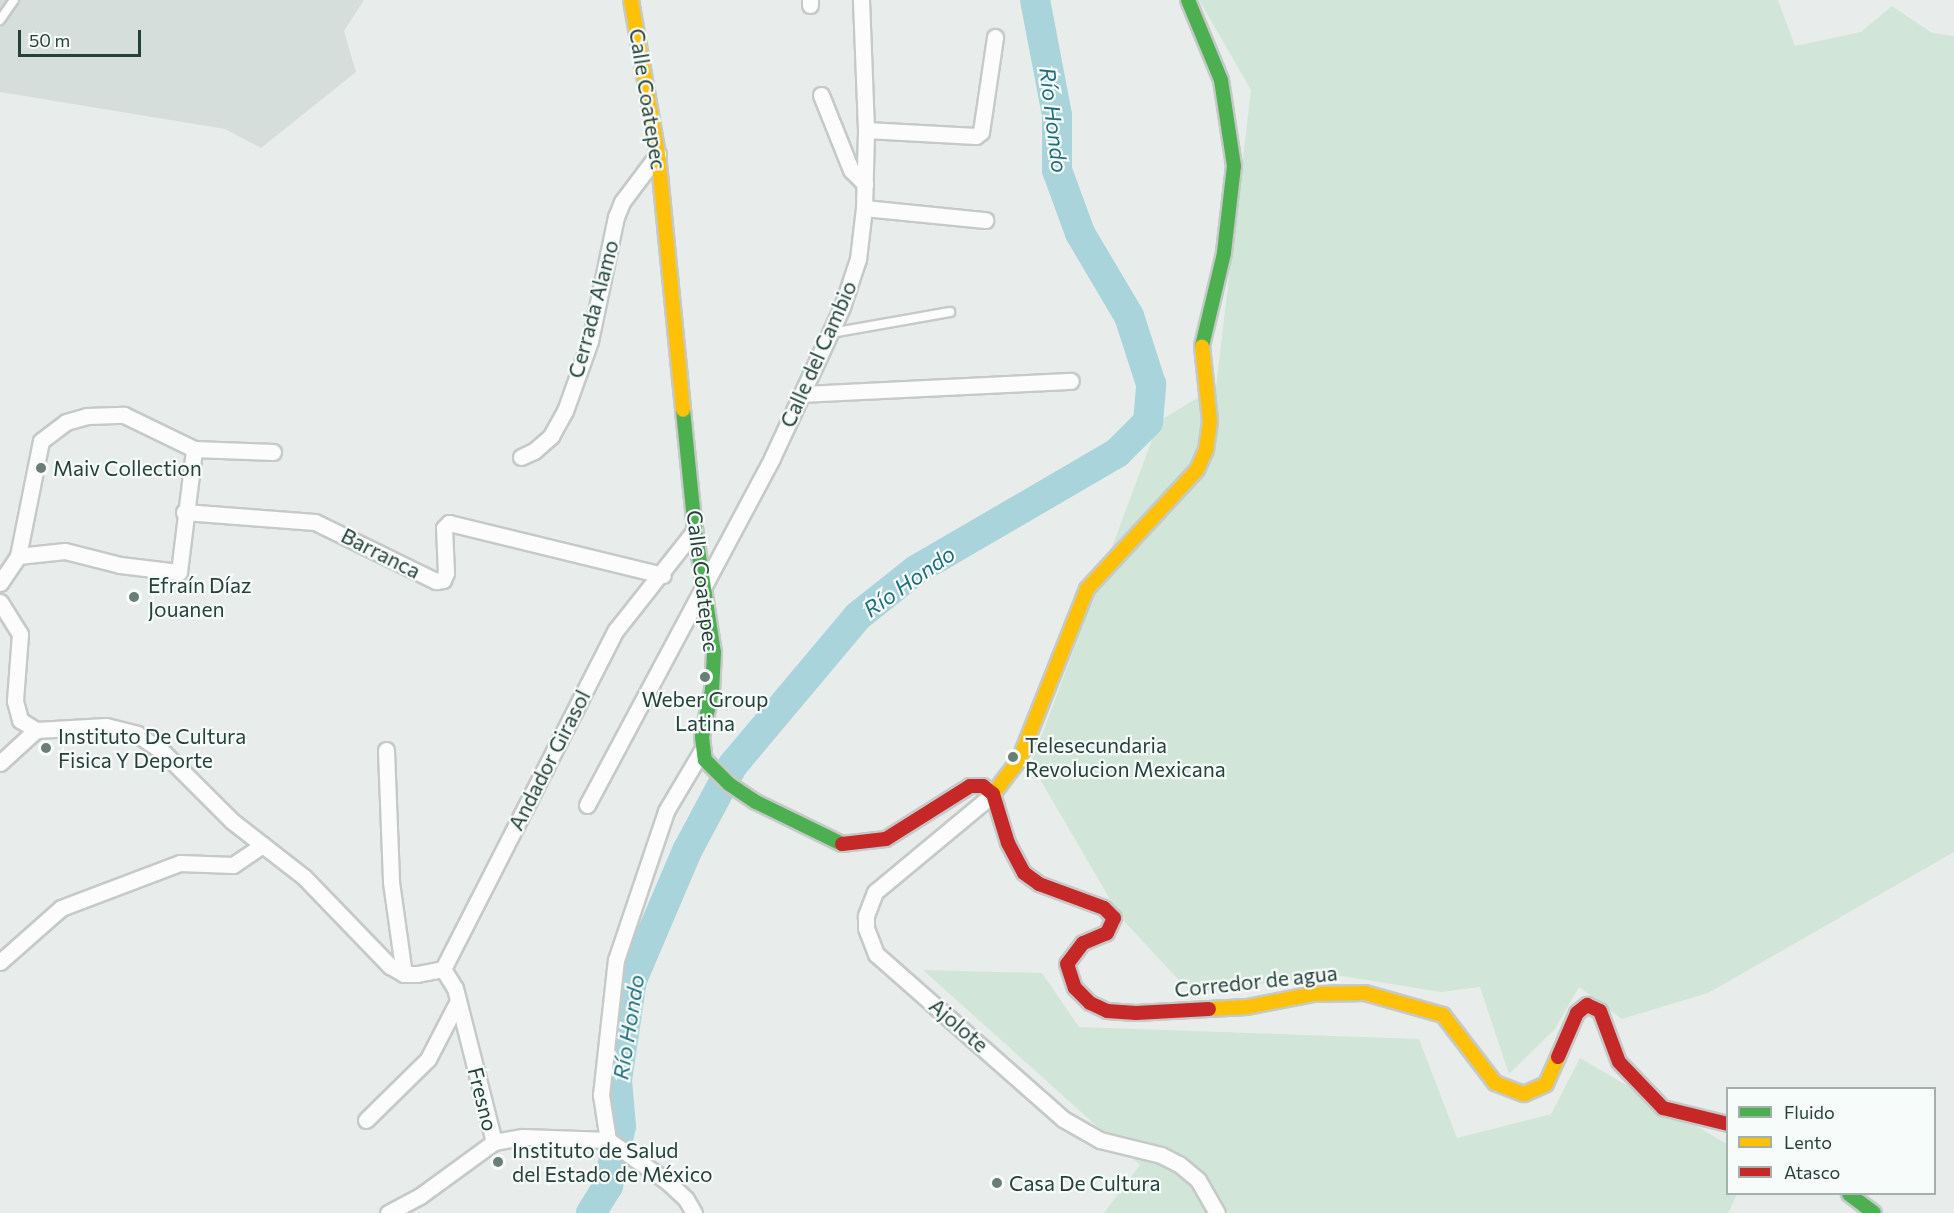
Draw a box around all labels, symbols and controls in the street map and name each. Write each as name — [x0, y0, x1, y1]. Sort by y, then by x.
scale bar — [21, 18, 144, 56]
street label: Calle Coatepec — [624, 27, 672, 171]
text: 50 m — [29, 29, 70, 51]
water label: Río Hondo — [1034, 66, 1074, 174]
street label: Cerrada Alamo — [562, 237, 624, 381]
street label: Calle del Cambio — [774, 277, 862, 431]
place label: Maiv Collection — [53, 455, 202, 481]
marker: Maiv Collection — [34, 461, 48, 475]
street label: Calle Coatepec — [682, 509, 724, 653]
street label: Barranca — [337, 522, 425, 584]
water label: Río Hondo — [858, 540, 960, 622]
place label: Efraín Díaz Jouanen — [148, 572, 251, 622]
marker: Efraín Díaz Jouanen — [125, 588, 143, 606]
marker: Weber Group Latina — [698, 670, 712, 684]
street label: Andador Girasol — [503, 686, 595, 834]
place label: Weber Group Latina — [641, 686, 769, 736]
place label: Instituto De Cultura Fisica Y Deporte — [58, 723, 246, 773]
place label: Telesecundaria Revolucion Mexicana — [1025, 732, 1226, 782]
marker: Instituto De Cultura Fisica Y Deporte — [39, 741, 53, 755]
marker: Telesecundaria Revolucion Mexicana — [1006, 750, 1020, 764]
street label: Corredor de agua — [1173, 960, 1339, 1002]
water label: Río Hondo — [607, 973, 649, 1081]
street label: Ajolote — [924, 993, 994, 1057]
street label: Fresno — [463, 1064, 503, 1134]
legend — [1726, 1087, 1936, 1195]
text: Fluido — [1784, 1101, 1835, 1123]
text: Lento — [1784, 1131, 1832, 1153]
place label: Instituto de Salud del Estado de México — [512, 1137, 713, 1187]
marker: Instituto de Salud del Estado de México — [489, 1153, 507, 1171]
text: Atasco — [1784, 1161, 1840, 1183]
place label: Casa De Cultura — [1009, 1170, 1160, 1196]
marker: Casa De Cultura — [990, 1176, 1004, 1190]

